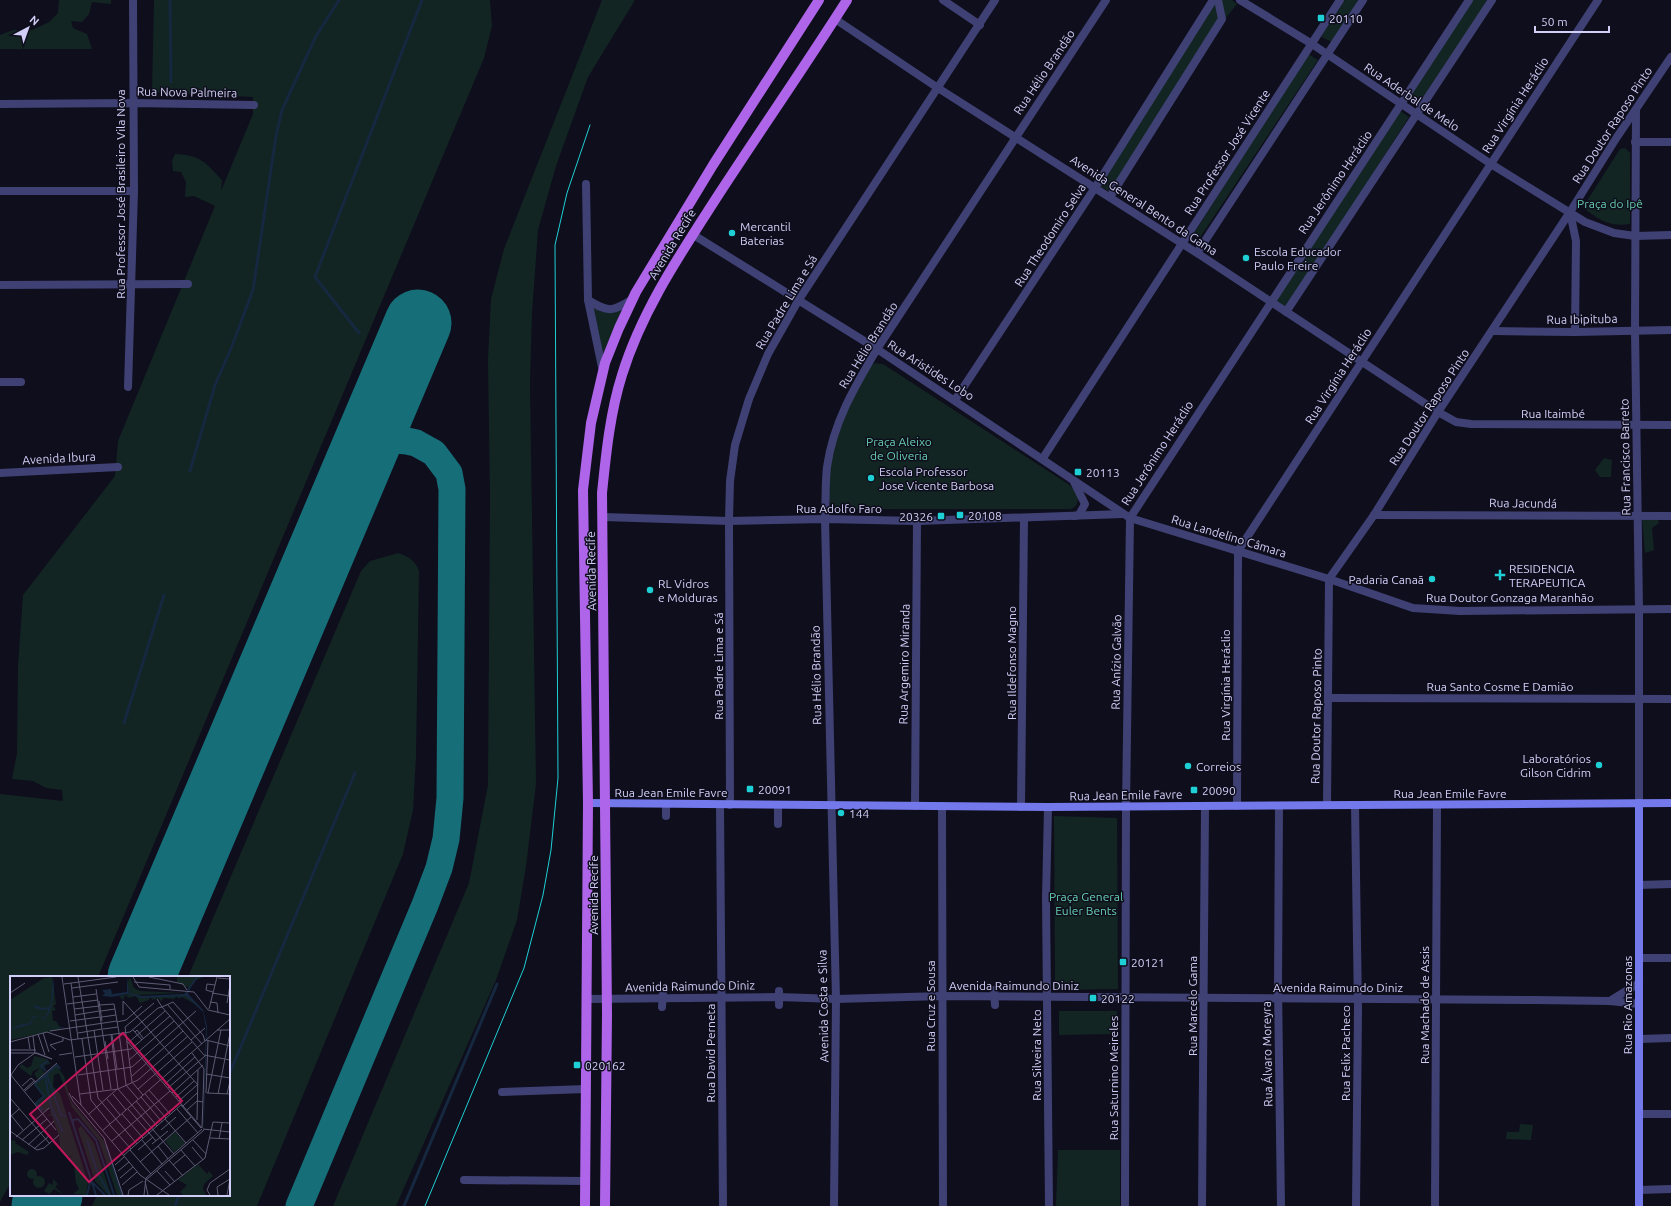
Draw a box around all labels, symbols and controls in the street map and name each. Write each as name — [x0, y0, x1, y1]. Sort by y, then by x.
north arrow — [8, 8, 48, 48]
scale bar — [1535, 8, 1609, 34]
place label: 20110 — [1329, 12, 1363, 25]
text: N — [28, 13, 42, 28]
marker: 20110 — [1316, 13, 1326, 23]
text: 50 m — [1541, 15, 1568, 28]
street label: Rua Hélio Brandão — [1011, 27, 1077, 117]
street label: Rua Virgínia Heráclio — [1479, 55, 1551, 155]
street label: Rua Aderbal de Melo — [1362, 60, 1462, 134]
street label: Rua Doutor Raposo Pinto — [1570, 64, 1654, 186]
street label: Rua Nova Palmeira — [137, 85, 237, 99]
street label: Rua Professor José Vicente — [1182, 87, 1272, 217]
street label: Rua Professor José Brasileiro Vila Nova — [114, 89, 127, 299]
street label: Rua Jerônimo Heráclio — [1296, 128, 1374, 236]
street label: Avenida General Bento da Gama — [1068, 153, 1220, 257]
street label: Rua Theodomiro Selva — [1012, 181, 1088, 289]
park label: Praça do Ipê — [1577, 197, 1643, 210]
street label: Avenida Recife — [646, 207, 698, 281]
place label: Mercantil Baterias — [740, 220, 791, 247]
marker: Mercantil Baterias — [727, 228, 737, 238]
place label: Escola Educador Paulo Freire — [1254, 245, 1342, 272]
street label: Rua Padre Lima e Sá — [753, 253, 819, 351]
marker: Escola Educador Paulo Freire — [1241, 253, 1251, 263]
street label: Rua Hélio Brandão — [836, 299, 900, 391]
street label: Rua Ibipituba — [1546, 312, 1618, 326]
street label: Rua Virgínia Heráclio — [1302, 326, 1374, 426]
street label: Rua Aristides Lobo — [885, 337, 977, 403]
street label: Rua Doutor Raposo Pinto — [1387, 346, 1471, 468]
street label: Rua Jerônimo Heráclio — [1118, 398, 1196, 508]
street label: Rua Francisco Barreto — [1617, 398, 1633, 516]
street label: Rua Itaimbé — [1521, 407, 1585, 420]
park label: Praça Aleixo de Oliveria — [866, 435, 932, 462]
street label: Avenida Ibura — [22, 450, 96, 466]
place label: Escola Professor Jose Vicente Barbosa — [879, 465, 994, 492]
place label: 20113 — [1086, 466, 1120, 479]
marker: 20113 — [1073, 467, 1083, 477]
marker: Escola Professor Jose Vicente Barbosa — [866, 473, 876, 483]
street label: Rua Jacundá — [1489, 496, 1557, 510]
street label: Rua Adolfo Faro — [796, 502, 882, 515]
place label: 20108 — [968, 509, 1002, 522]
place label: 20326 — [899, 510, 933, 523]
marker: 20108 — [955, 510, 965, 520]
marker: 20326 — [936, 511, 946, 521]
street label: Rua Landelino Câmara — [1170, 512, 1288, 560]
street label: Avenida Recife — [584, 531, 598, 611]
place label: RESIDENCIA TERAPEUTICA — [1509, 562, 1585, 589]
marker: RESIDENCIA TERAPEUTICA — [1494, 569, 1506, 581]
place label: Padaria Canaã — [1348, 573, 1424, 586]
marker: Padaria Canaã — [1427, 574, 1437, 584]
place label: RL Vidros e Molduras — [658, 577, 718, 604]
marker: RL Vidros e Molduras — [645, 585, 655, 595]
street label: Rua Doutor Gonzaga Maranhão — [1426, 591, 1594, 604]
street label: Rua Argemiro Miranda — [896, 604, 912, 724]
street label: Rua Ildefonso Magno — [1005, 606, 1018, 720]
street label: Rua Padre Lima e Sá — [712, 612, 725, 720]
street label: Rua Anízio Galvão — [1109, 614, 1123, 710]
street label: Rua Hélio Brandão — [809, 625, 823, 725]
street label: Rua Virgínia Heráclio — [1219, 629, 1232, 741]
street label: Rua Doutor Raposo Pinto — [1308, 648, 1324, 784]
street label: Rua Santo Cosme E Damião — [1427, 680, 1573, 693]
place label: Laboratórios Gilson Cidrim — [1520, 752, 1591, 779]
place label: Correios — [1196, 760, 1241, 773]
marker: Laboratórios Gilson Cidrim — [1594, 760, 1604, 770]
marker: Correios — [1183, 761, 1193, 771]
place label: 20091 — [758, 783, 792, 796]
marker: 20091 — [745, 784, 755, 794]
place label: 20090 — [1202, 784, 1236, 797]
marker: 20090 — [1189, 785, 1199, 795]
street label: Rua Jean Emile Favre — [614, 786, 728, 799]
street label: Rua Jean Emile Favre — [1393, 787, 1507, 800]
street label: Rua Jean Emile Favre — [1069, 788, 1183, 802]
place label: 144 — [849, 807, 870, 820]
marker: 144 — [836, 808, 846, 818]
street label: Avenida Recife — [587, 855, 600, 935]
park label: Praça General Euler Bents — [1049, 890, 1123, 917]
street label: Rua Machado de Assis — [1418, 946, 1431, 1064]
street label: Avenida Costa e Silva — [816, 950, 830, 1062]
place label: 20121 — [1131, 956, 1165, 969]
street label: Rua Marcelo Gama — [1186, 956, 1199, 1056]
street label: Rua Rio Amazonas — [1621, 956, 1634, 1054]
marker: 20121 — [1118, 957, 1128, 967]
street label: Rua Cruz e Sousa — [924, 960, 937, 1052]
inset map — [10, 976, 230, 1196]
street label: Avenida Raimundo Diniz — [625, 978, 756, 994]
street label: Avenida Raimundo Diniz — [949, 979, 1079, 992]
street label: Avenida Raimundo Diniz — [1273, 981, 1403, 994]
place label: 20122 — [1101, 992, 1135, 1005]
marker: 20122 — [1088, 993, 1098, 1003]
street label: Rua Álvaro Moreyra — [1260, 1001, 1274, 1107]
street label: Rua David Perneta — [704, 1004, 717, 1102]
street label: Rua Felix Pacheco — [1339, 1005, 1352, 1101]
street label: Rua Silveira Neto — [1030, 1009, 1043, 1101]
street label: Rua Saturnino Meireles — [1107, 1016, 1120, 1140]
place label: 020162 — [585, 1059, 626, 1072]
marker: 020162 — [572, 1060, 582, 1070]

